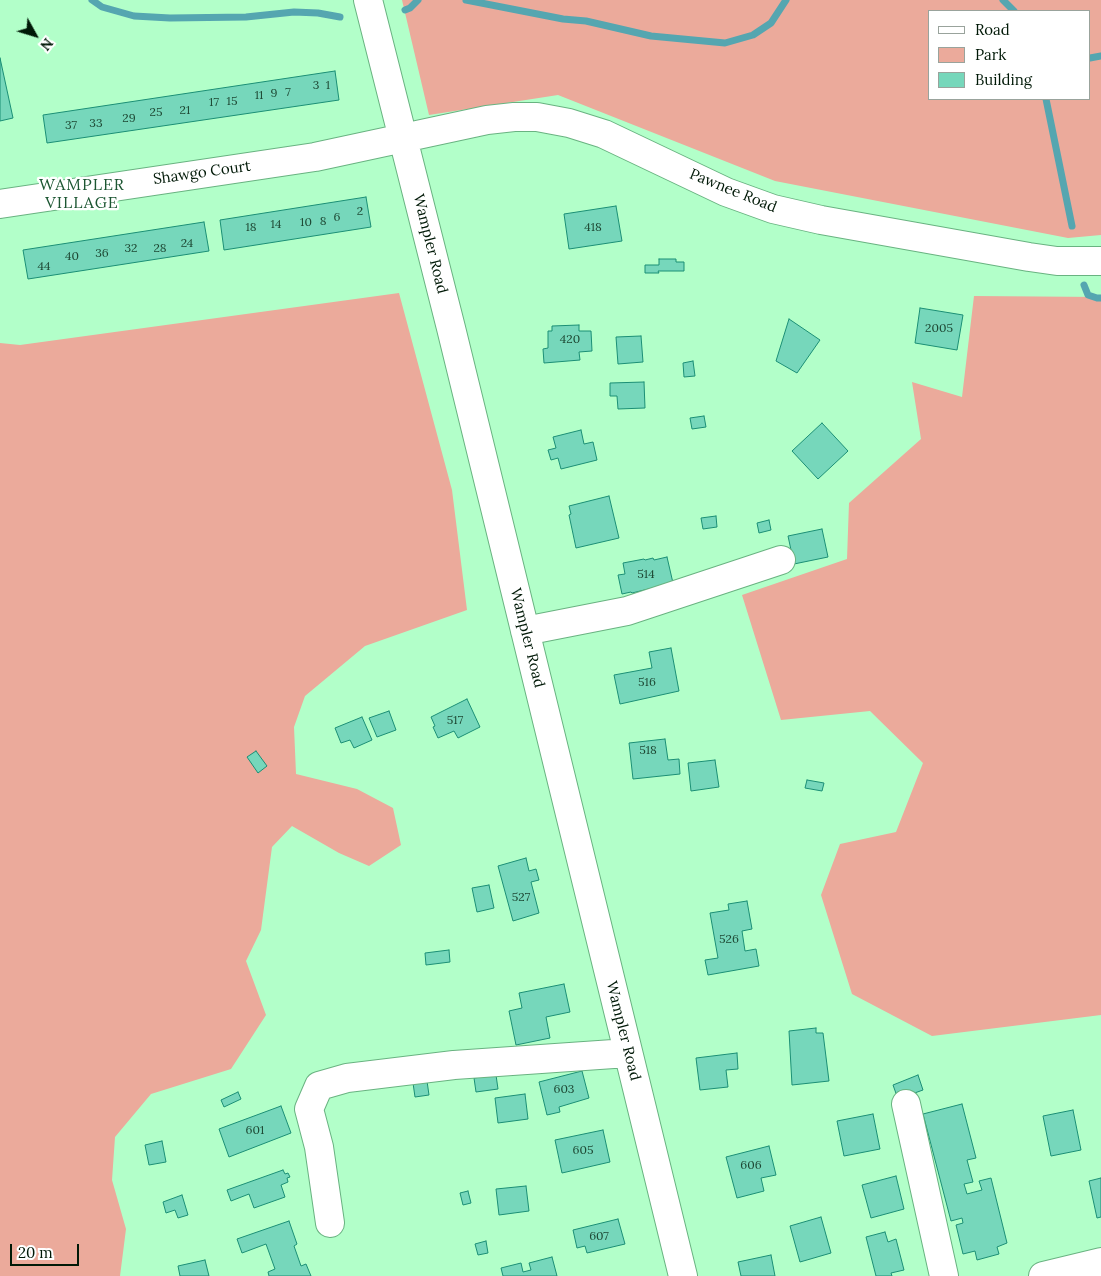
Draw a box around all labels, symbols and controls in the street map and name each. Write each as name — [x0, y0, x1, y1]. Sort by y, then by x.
north arrow — [10, 10, 60, 60]
legend — [928, 10, 1091, 100]
text: Road — [975, 20, 1010, 39]
text: N — [36, 35, 57, 54]
text: Park — [975, 45, 1006, 64]
text: Building — [975, 70, 1032, 89]
house number: 3 — [313, 79, 319, 93]
house number: 1 — [326, 79, 330, 93]
house number: 7 — [285, 86, 291, 100]
house number: 9 — [271, 87, 277, 101]
house number: 11 — [255, 89, 263, 103]
house number: 15 — [227, 95, 237, 109]
house number: 17 — [209, 96, 219, 110]
house number: 21 — [180, 104, 190, 118]
house number: 25 — [150, 106, 162, 120]
house number: 29 — [122, 112, 136, 126]
house number: 33 — [89, 117, 103, 131]
house number: 37 — [65, 119, 77, 133]
street label: Shawgo Court — [152, 157, 252, 189]
street label: Pawnee Road — [687, 165, 779, 217]
district label: WAMPLER VILLAGE — [38, 175, 126, 213]
street label: Wampler Road — [409, 192, 451, 296]
house number: 2 — [357, 205, 363, 219]
house number: 6 — [334, 211, 340, 225]
house number: 8 — [320, 215, 326, 229]
house number: 10 — [300, 216, 312, 230]
house number: 14 — [271, 218, 281, 232]
house number: 18 — [245, 221, 257, 235]
house number: 418 — [584, 221, 602, 235]
house number: 24 — [181, 237, 193, 251]
house number: 32 — [124, 242, 138, 256]
house number: 28 — [153, 242, 167, 256]
house number: 36 — [95, 247, 109, 261]
house number: 40 — [65, 250, 79, 264]
house number: 44 — [37, 260, 51, 274]
house number: 2005 — [925, 322, 953, 336]
house number: 420 — [560, 333, 580, 347]
house number: 514 — [637, 568, 655, 582]
street label: Wampler Road — [506, 586, 548, 690]
house number: 516 — [638, 676, 656, 690]
house number: 517 — [447, 714, 463, 728]
house number: 518 — [639, 744, 657, 758]
house number: 527 — [512, 891, 530, 905]
house number: 526 — [719, 933, 739, 947]
street label: Wampler Road — [602, 979, 644, 1083]
house number: 603 — [553, 1083, 575, 1097]
house number: 601 — [246, 1124, 264, 1138]
house number: 605 — [573, 1144, 593, 1158]
house number: 606 — [740, 1159, 762, 1173]
house number: 607 — [589, 1230, 609, 1244]
scale bar — [12, 1234, 81, 1266]
text: 20 m — [18, 1243, 53, 1262]

